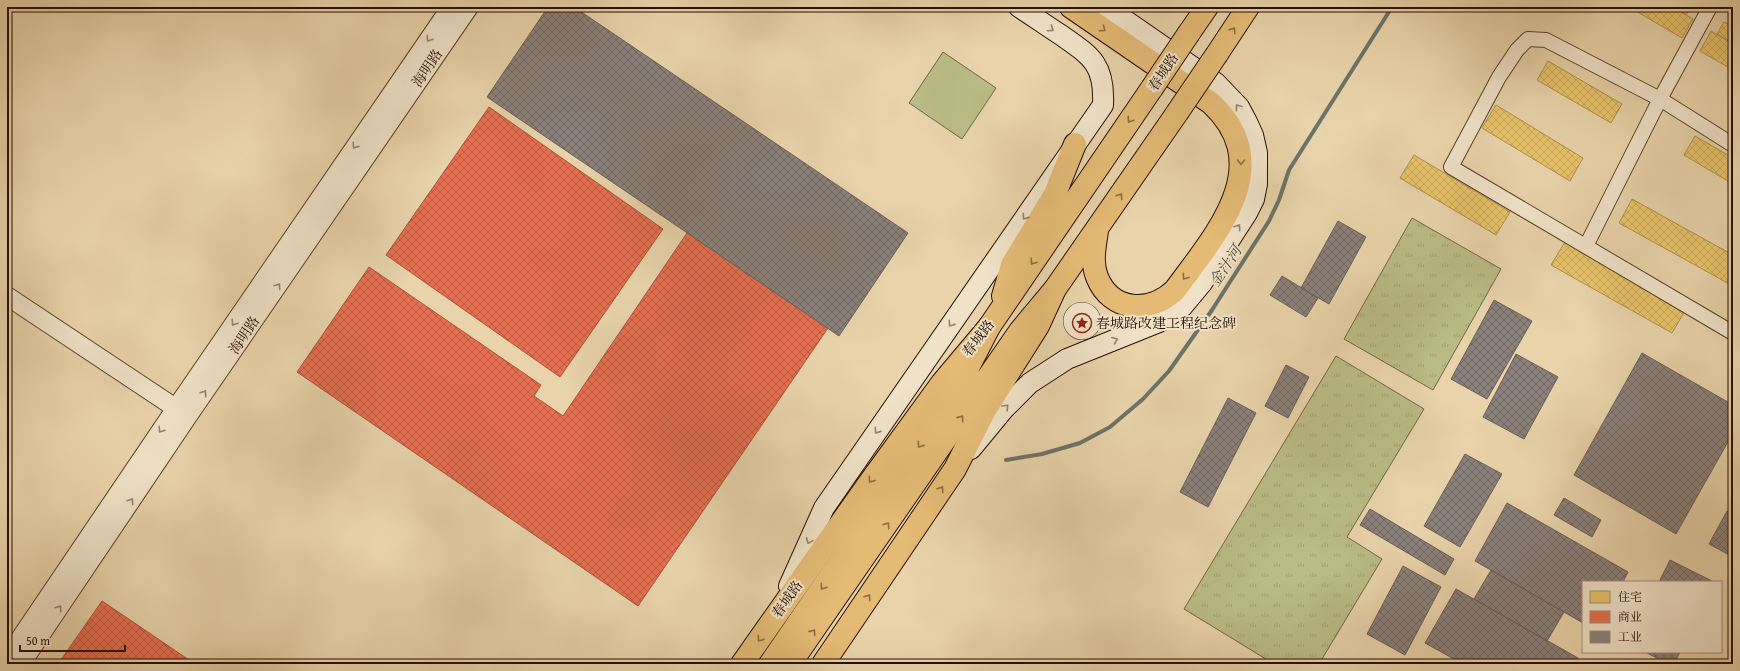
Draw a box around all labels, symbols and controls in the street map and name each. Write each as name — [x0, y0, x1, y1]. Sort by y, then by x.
one-way arrow — [1047, 24, 1054, 31]
one-way arrow — [1099, 24, 1106, 32]
one-way arrow — [1228, 27, 1235, 34]
one-way arrow — [426, 35, 434, 42]
street label: 海明路 — [407, 45, 447, 91]
street label: 春城路 — [1143, 49, 1183, 95]
one-way arrow — [1235, 104, 1242, 111]
one-way arrow — [1127, 116, 1135, 123]
one-way arrow — [353, 142, 360, 149]
one-way arrow — [1237, 160, 1245, 166]
one-way arrow — [1115, 194, 1122, 201]
one-way arrow — [1022, 213, 1030, 220]
one-way arrow — [1233, 224, 1240, 231]
water label: 金汁河 — [1204, 239, 1248, 291]
one-way arrow — [1030, 258, 1038, 265]
one-way arrow — [1182, 273, 1190, 280]
one-way arrow — [273, 283, 281, 290]
street label: 海明路 — [224, 312, 264, 358]
place icon: 春城路改建工程纪念碑 — [1071, 312, 1093, 334]
place label: 春城路改建工程纪念碑 — [1096, 313, 1236, 333]
street label: 春城路 — [957, 315, 999, 361]
one-way arrow — [231, 319, 239, 326]
one-way arrow — [948, 320, 956, 327]
one-way arrow — [1112, 336, 1119, 344]
one-way arrow — [199, 390, 207, 397]
one-way arrow — [1002, 404, 1009, 412]
one-way arrow — [956, 416, 963, 423]
one-way arrow — [158, 426, 166, 433]
one-way arrow — [874, 427, 882, 434]
one-way arrow — [917, 441, 925, 448]
one-way arrow — [869, 475, 876, 482]
one-way arrow — [936, 486, 944, 493]
one-way arrow — [126, 498, 133, 505]
one-way arrow — [882, 522, 890, 529]
one-way arrow — [806, 538, 814, 545]
street label: 春城路 — [767, 576, 807, 622]
legend — [1582, 581, 1722, 653]
one-way arrow — [820, 583, 828, 590]
text: 住宅 — [1618, 588, 1642, 605]
one-way arrow — [863, 594, 871, 601]
one-way arrow — [54, 606, 61, 613]
text: 商业 — [1618, 608, 1642, 625]
scale bar — [20, 627, 125, 653]
text: 工业 — [1618, 628, 1642, 645]
one-way arrow — [808, 629, 816, 636]
text: 50 m — [26, 632, 50, 649]
one-way arrow — [758, 634, 765, 641]

